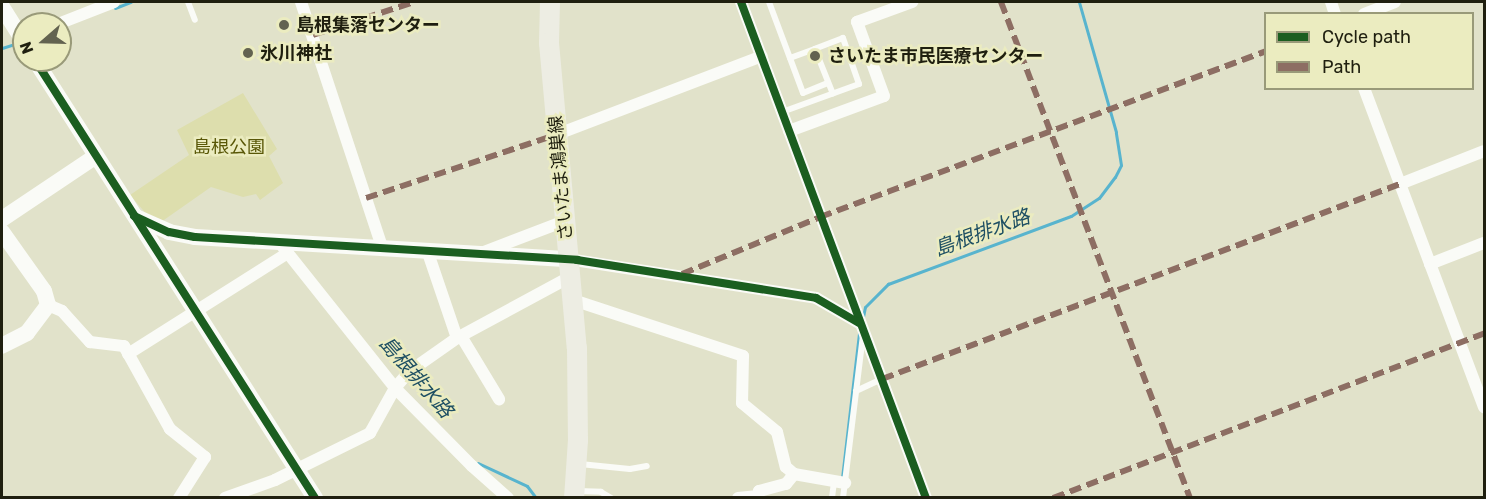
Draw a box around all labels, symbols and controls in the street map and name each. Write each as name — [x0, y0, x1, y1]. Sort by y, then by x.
north arrow — [12, 12, 72, 72]
legend — [1264, 12, 1474, 90]
place label: 島根集落センター — [296, 14, 440, 36]
marker: 島根集落センター — [277, 18, 291, 32]
text: Cycle path — [1322, 26, 1411, 48]
text: N — [16, 39, 37, 56]
place label: 氷川神社 — [260, 42, 332, 64]
place label: さいたま市民医療センター — [828, 45, 1044, 67]
marker: 氷川神社 — [241, 46, 255, 60]
marker: さいたま市民医療センター — [806, 47, 824, 65]
text: Path — [1322, 56, 1361, 78]
street label: さいたま鴻巣線 — [545, 114, 577, 242]
park label: 島根公園 — [193, 136, 265, 158]
water label: 島根排水路 — [931, 205, 1033, 261]
water label: 島根排水路 — [374, 331, 458, 423]

